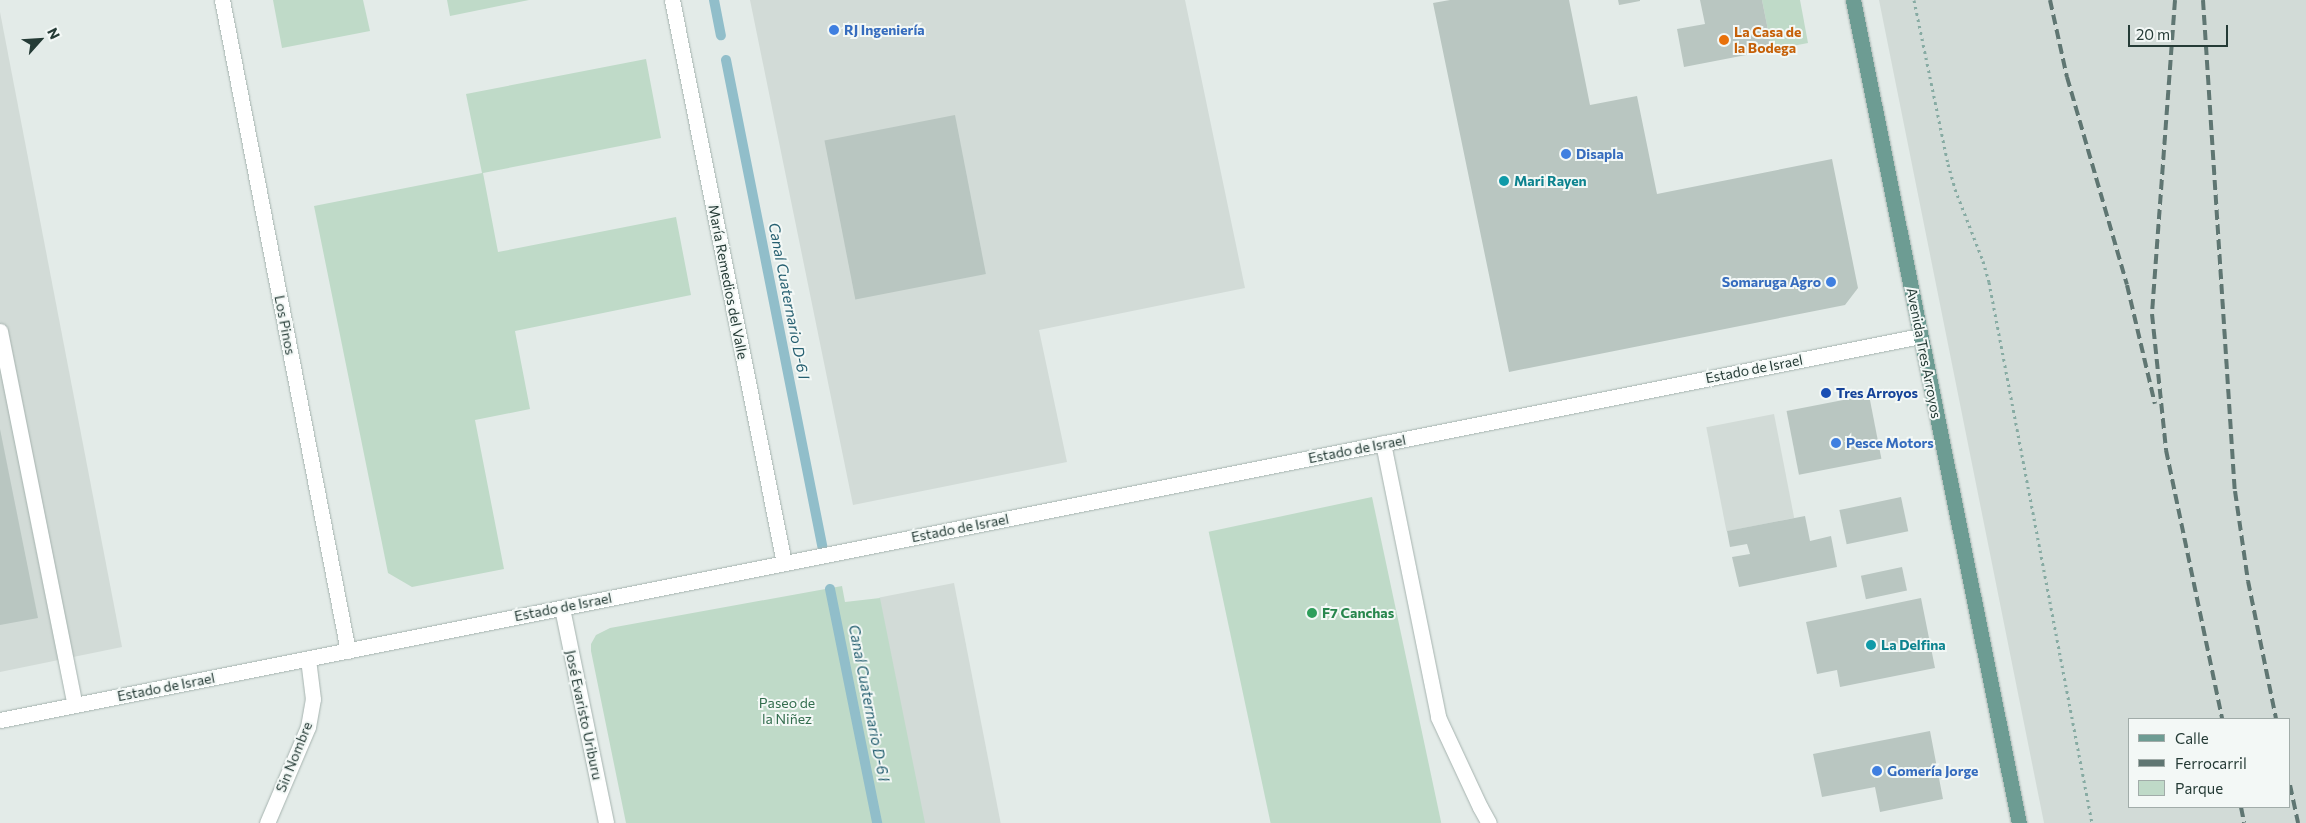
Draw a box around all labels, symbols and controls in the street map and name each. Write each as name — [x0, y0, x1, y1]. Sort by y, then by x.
north arrow — [15, 15, 65, 65]
scale bar — [2131, 15, 2231, 47]
place label: RJ Ingeniería — [844, 22, 925, 38]
marker: RJ Ingeniería — [828, 24, 840, 36]
place label: La Casa de la Bodega — [1734, 24, 1801, 56]
text: N — [44, 25, 64, 42]
text: 20 m — [2136, 25, 2170, 43]
marker: La Casa de la Bodega — [1718, 34, 1730, 46]
place label: Disapla — [1576, 146, 1624, 162]
marker: Disapla — [1560, 148, 1572, 160]
place label: Mari Rayen — [1514, 173, 1587, 189]
marker: Mari Rayen — [1498, 175, 1510, 187]
street label: María Remedios del Valle — [705, 203, 751, 361]
water label: Canal Cuaternario D-6 I — [765, 221, 813, 381]
place label: Somaruga Agro — [1722, 274, 1821, 290]
marker: Somaruga Agro — [1825, 276, 1837, 288]
street label: Avenida Tres Arroyos — [1903, 286, 1945, 420]
street label: Los Pinos — [271, 294, 299, 356]
street label: Estado de Israel — [1704, 351, 1804, 387]
place label: Tres Arroyos — [1836, 385, 1918, 401]
marker: Tres Arroyos — [1820, 387, 1832, 399]
street label: Estado de Israel — [1307, 431, 1407, 467]
place label: Pesce Motors — [1846, 435, 1934, 451]
marker: Pesce Motors — [1830, 437, 1842, 449]
street label: Estado de Israel — [910, 510, 1010, 546]
street label: Estado de Israel — [513, 589, 613, 625]
place label: F7 Canchas — [1322, 605, 1394, 621]
marker: F7 Canchas — [1306, 607, 1318, 619]
water label: Canal Cuaternario D-6 I — [845, 623, 893, 783]
place label: La Delfina — [1881, 637, 1946, 653]
marker: La Delfina — [1865, 639, 1877, 651]
street label: José Evaristo Uriburu — [562, 649, 606, 781]
street label: Estado de Israel — [116, 669, 216, 705]
park label: Paseo de la Niñez — [759, 695, 815, 728]
legend — [2128, 718, 2291, 808]
street label: Sin Nombre — [272, 719, 316, 795]
text: Calle — [2175, 729, 2209, 747]
text: Ferrocarril — [2175, 754, 2247, 772]
place label: Gomería Jorge — [1887, 763, 1978, 779]
marker: Gomería Jorge — [1871, 765, 1883, 777]
text: Parque — [2175, 779, 2223, 797]

